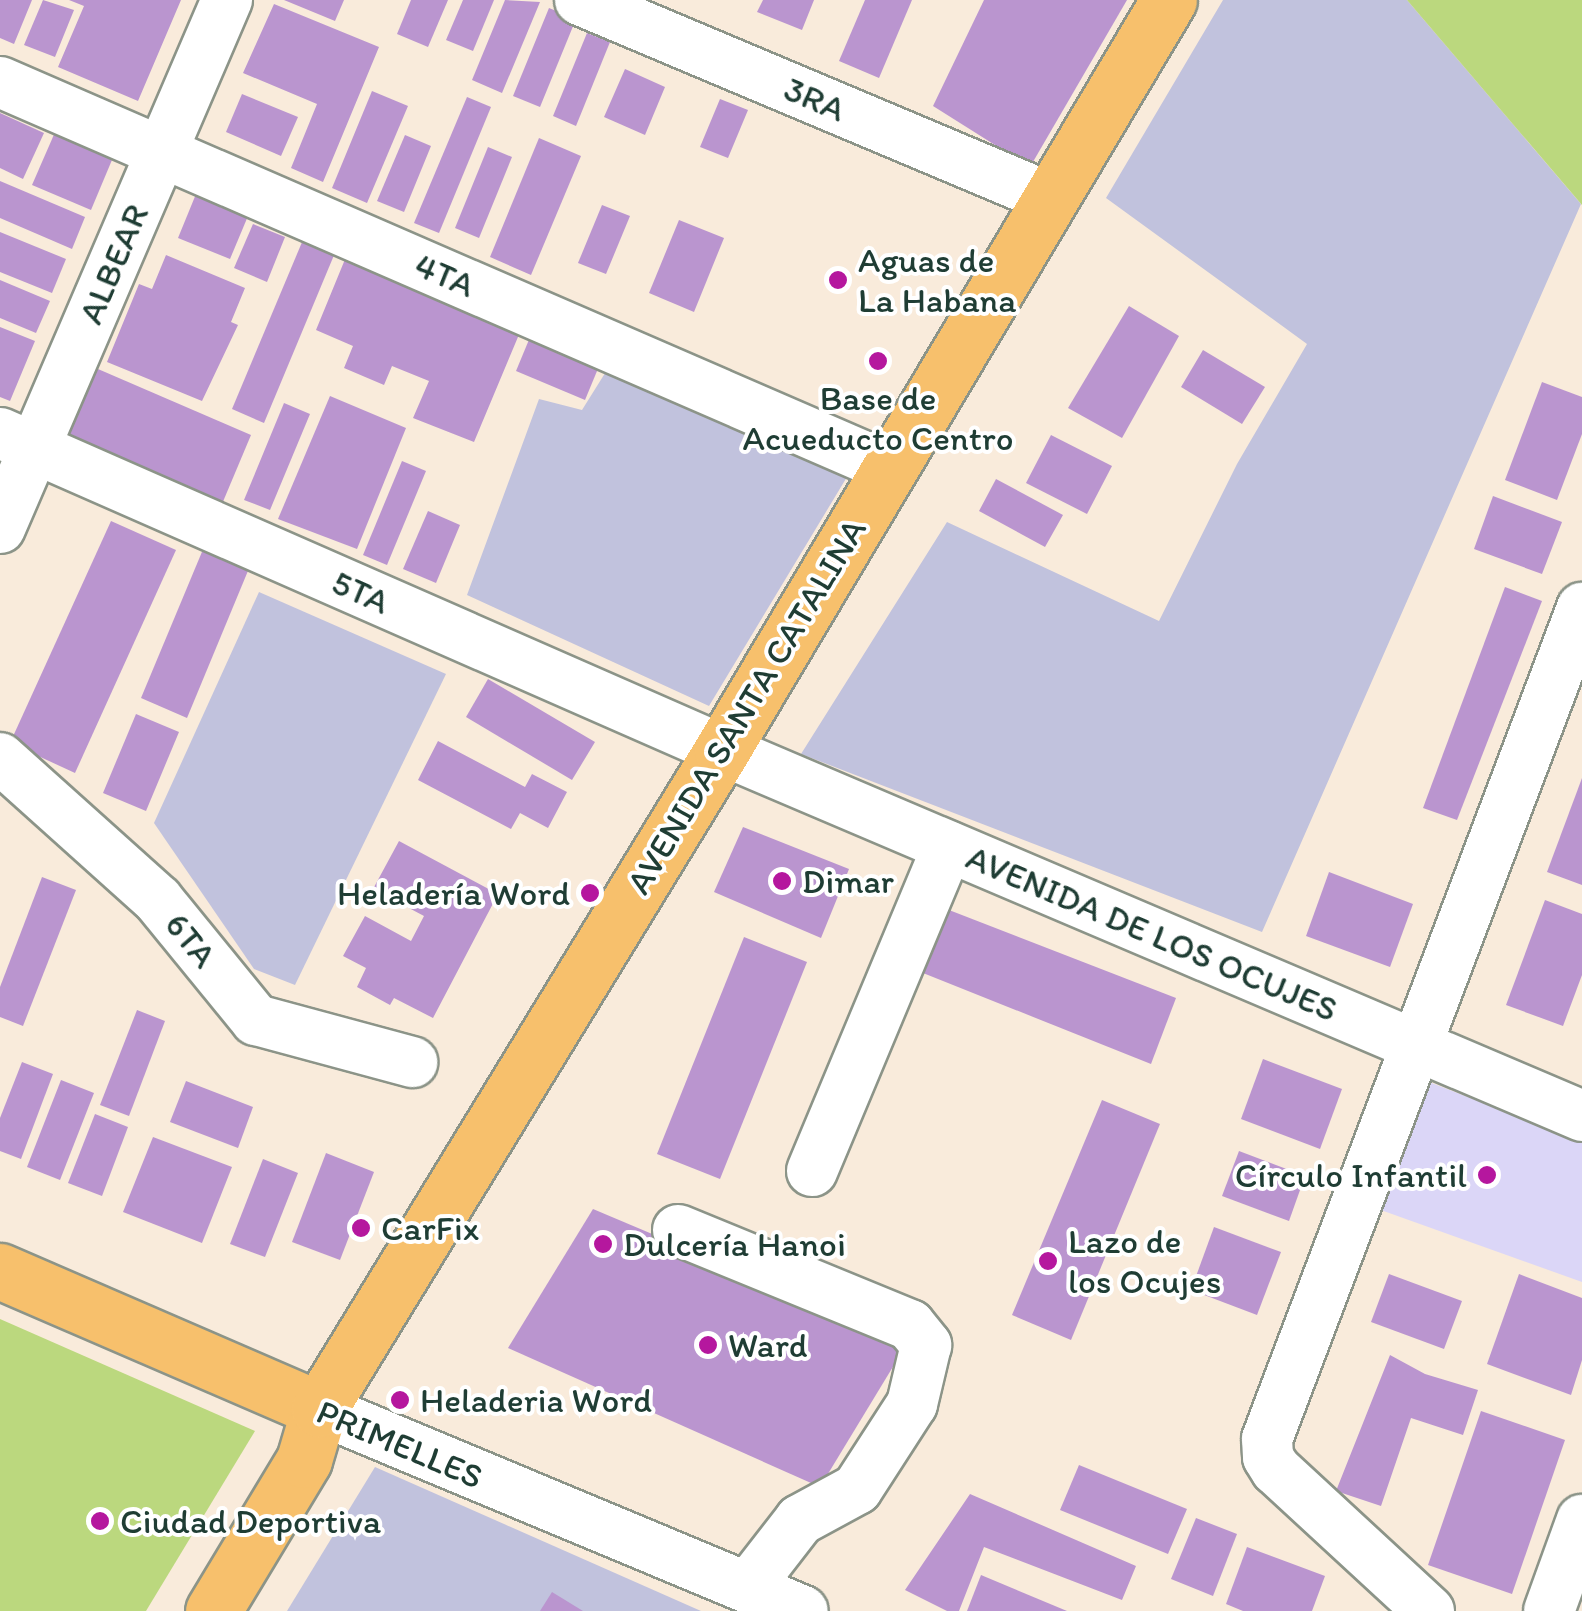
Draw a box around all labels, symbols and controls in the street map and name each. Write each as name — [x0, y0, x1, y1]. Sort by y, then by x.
street label: 3RA — [778, 67, 852, 131]
street label: ALBEAR — [69, 198, 157, 330]
place label: Aguas de La Habana — [858, 239, 1016, 321]
street label: 4TA — [409, 244, 481, 306]
marker: Aguas de La Habana — [827, 269, 849, 291]
marker: Base de Acueducto Centro — [867, 350, 889, 372]
place label: Base de Acueducto Centro — [742, 377, 1014, 459]
street label: AVENIDA SANTA CATALINA — [617, 511, 875, 901]
street label: 5TA — [326, 561, 396, 623]
street label: AVENIDA DE LOS OCUJES — [961, 836, 1343, 1030]
place label: Dimar — [802, 860, 894, 902]
marker: Dimar — [771, 870, 793, 892]
place label: Heladería Word — [338, 872, 570, 914]
marker: Heladería Word — [579, 882, 601, 904]
street label: 6TA — [156, 904, 226, 976]
place label: Círculo Infantil — [1235, 1154, 1467, 1196]
marker: Círculo Infantil — [1476, 1164, 1498, 1186]
place label: CarFix — [381, 1207, 479, 1249]
marker: CarFix — [350, 1217, 372, 1239]
place label: Lazo de los Ocujes — [1068, 1220, 1221, 1302]
place label: Dulcería Hanoi — [623, 1223, 846, 1265]
marker: Dulcería Hanoi — [592, 1233, 614, 1255]
marker: Lazo de los Ocujes — [1037, 1250, 1059, 1272]
place label: Ward — [728, 1324, 808, 1366]
marker: Ward — [697, 1334, 719, 1356]
place label: Heladeria Word — [420, 1379, 651, 1421]
marker: Heladeria Word — [389, 1389, 411, 1411]
street label: PRIMELLES — [311, 1390, 489, 1498]
place label: Ciudad Deportiva — [120, 1500, 380, 1542]
marker: Ciudad Deportiva — [89, 1510, 111, 1532]

